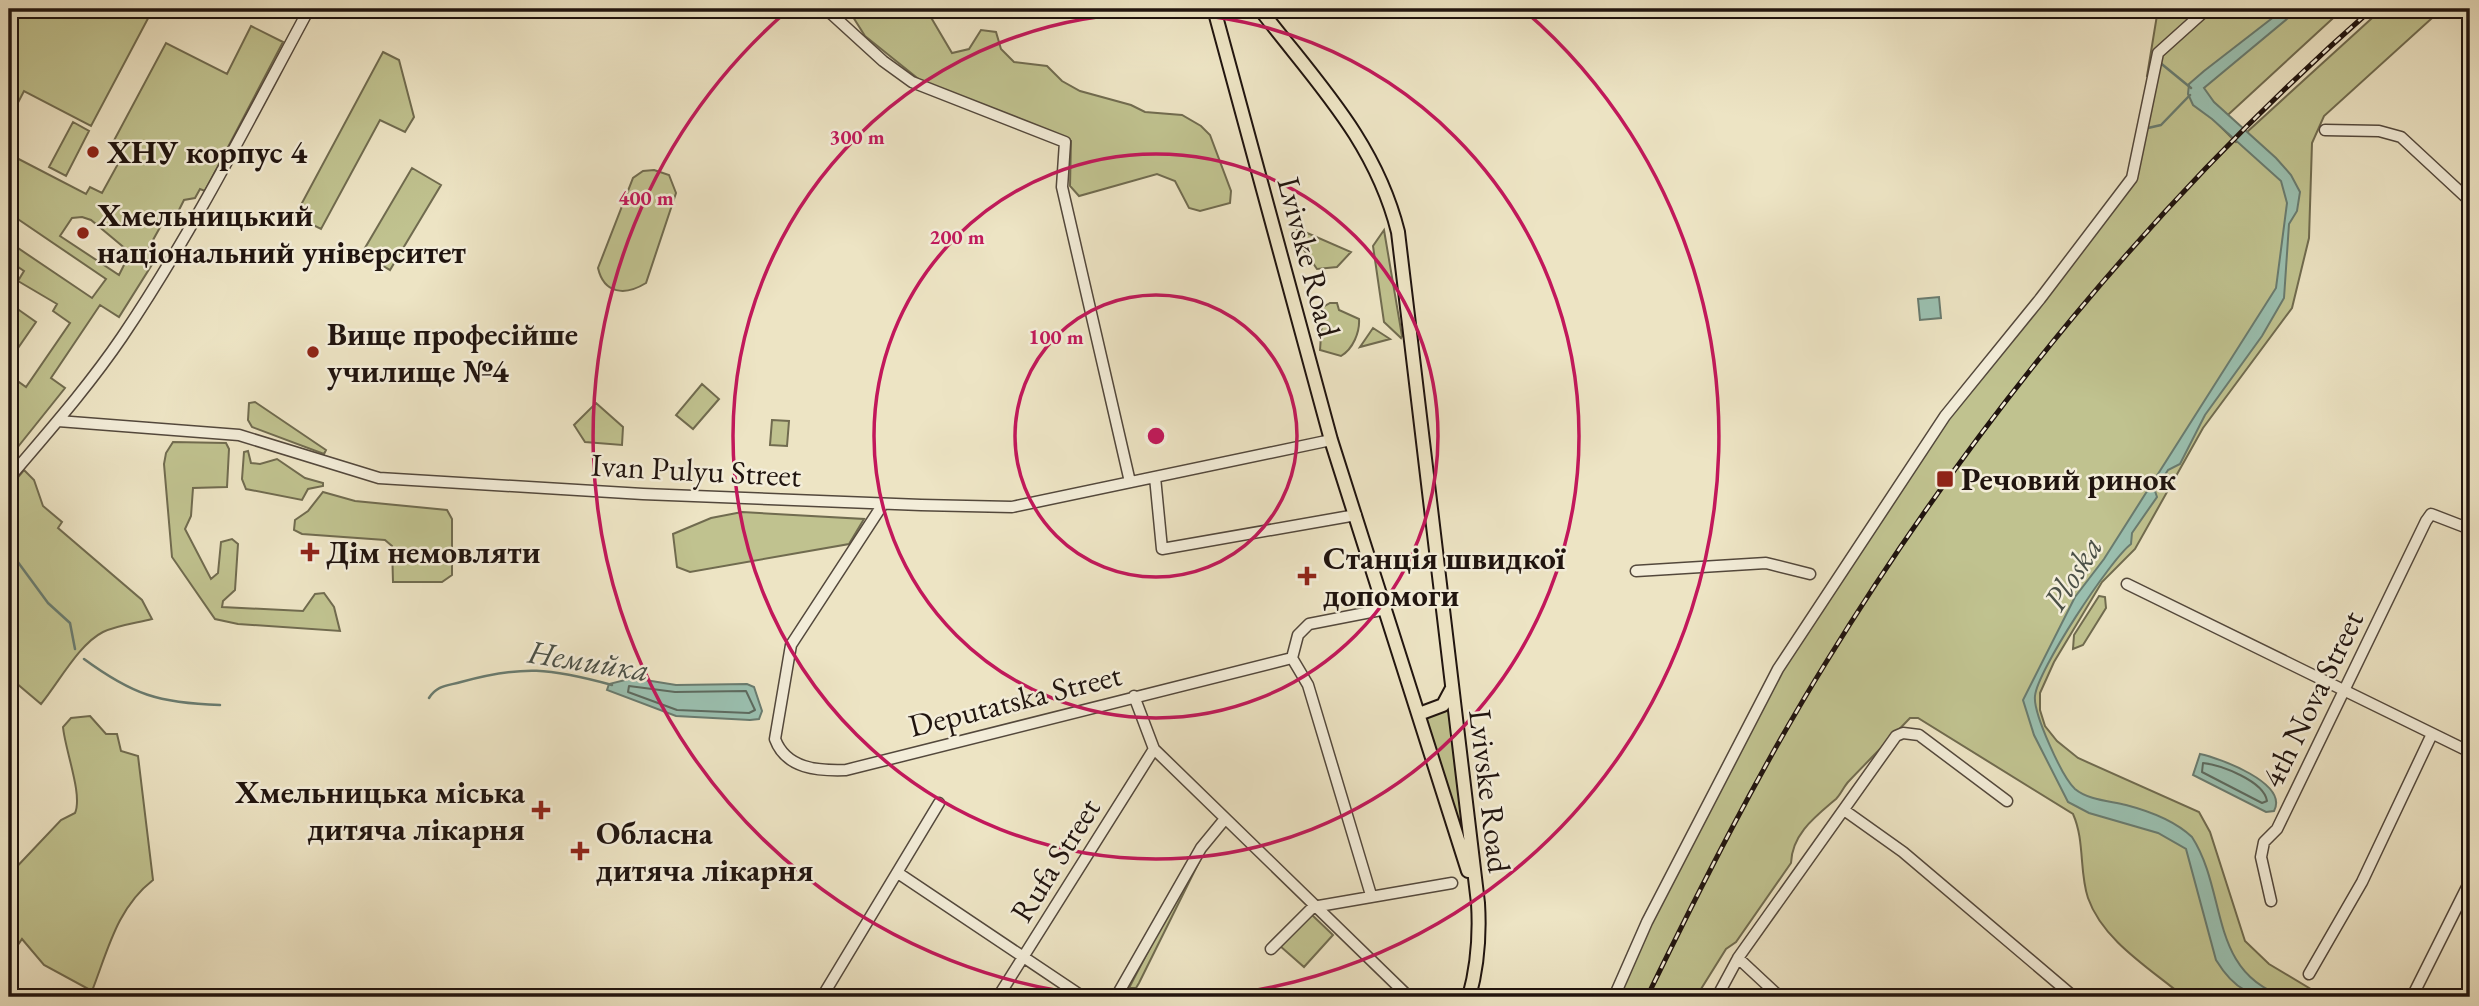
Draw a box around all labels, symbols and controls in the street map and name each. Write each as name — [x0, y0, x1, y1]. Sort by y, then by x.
text: 300 m — [829, 123, 885, 150]
place label: ХНУ корпус 4 — [106, 131, 308, 173]
marker: ХНУ корпус 4 — [85, 144, 101, 160]
street label: Lvivske Road — [1267, 172, 1351, 342]
text: 400 m — [618, 184, 674, 211]
place label: Хмельницький національний університет — [96, 194, 467, 273]
text: 200 m — [929, 223, 985, 250]
marker: Хмельницький національний університет — [75, 225, 91, 241]
place label: Вище професійше училище №4 — [327, 313, 578, 392]
text: 100 m — [1028, 323, 1084, 350]
marker: Вище професійше училище №4 — [305, 344, 321, 360]
centre of rings — [1144, 424, 1168, 448]
street label: Ivan Pulyu Street — [590, 444, 802, 496]
place label: Речовий ринок — [1961, 458, 2177, 500]
marker: Речовий ринок — [1935, 469, 1955, 489]
water label: Ploska — [2033, 528, 2112, 619]
place label: Дім немовляти — [326, 531, 541, 573]
place label: Станція швидкої допомоги — [1323, 537, 1567, 616]
marker: Дім немовляти — [300, 542, 320, 562]
marker: Станція швидкої допомоги — [1297, 566, 1317, 586]
street label: 4th Nova Street — [2251, 604, 2373, 794]
water label: Немийка — [524, 630, 653, 691]
street label: Deputatska Street — [904, 653, 1126, 747]
street label: Lvivske Road — [1459, 707, 1521, 876]
place label: Хмельницька міська дитяча лікарня — [234, 771, 526, 850]
street label: Rufa Street — [1000, 790, 1110, 930]
marker: Хмельницька міська дитяча лікарня — [531, 800, 551, 820]
place label: Обласна дитяча лікарня — [596, 812, 814, 891]
marker: Обласна дитяча лікарня — [570, 841, 590, 861]

